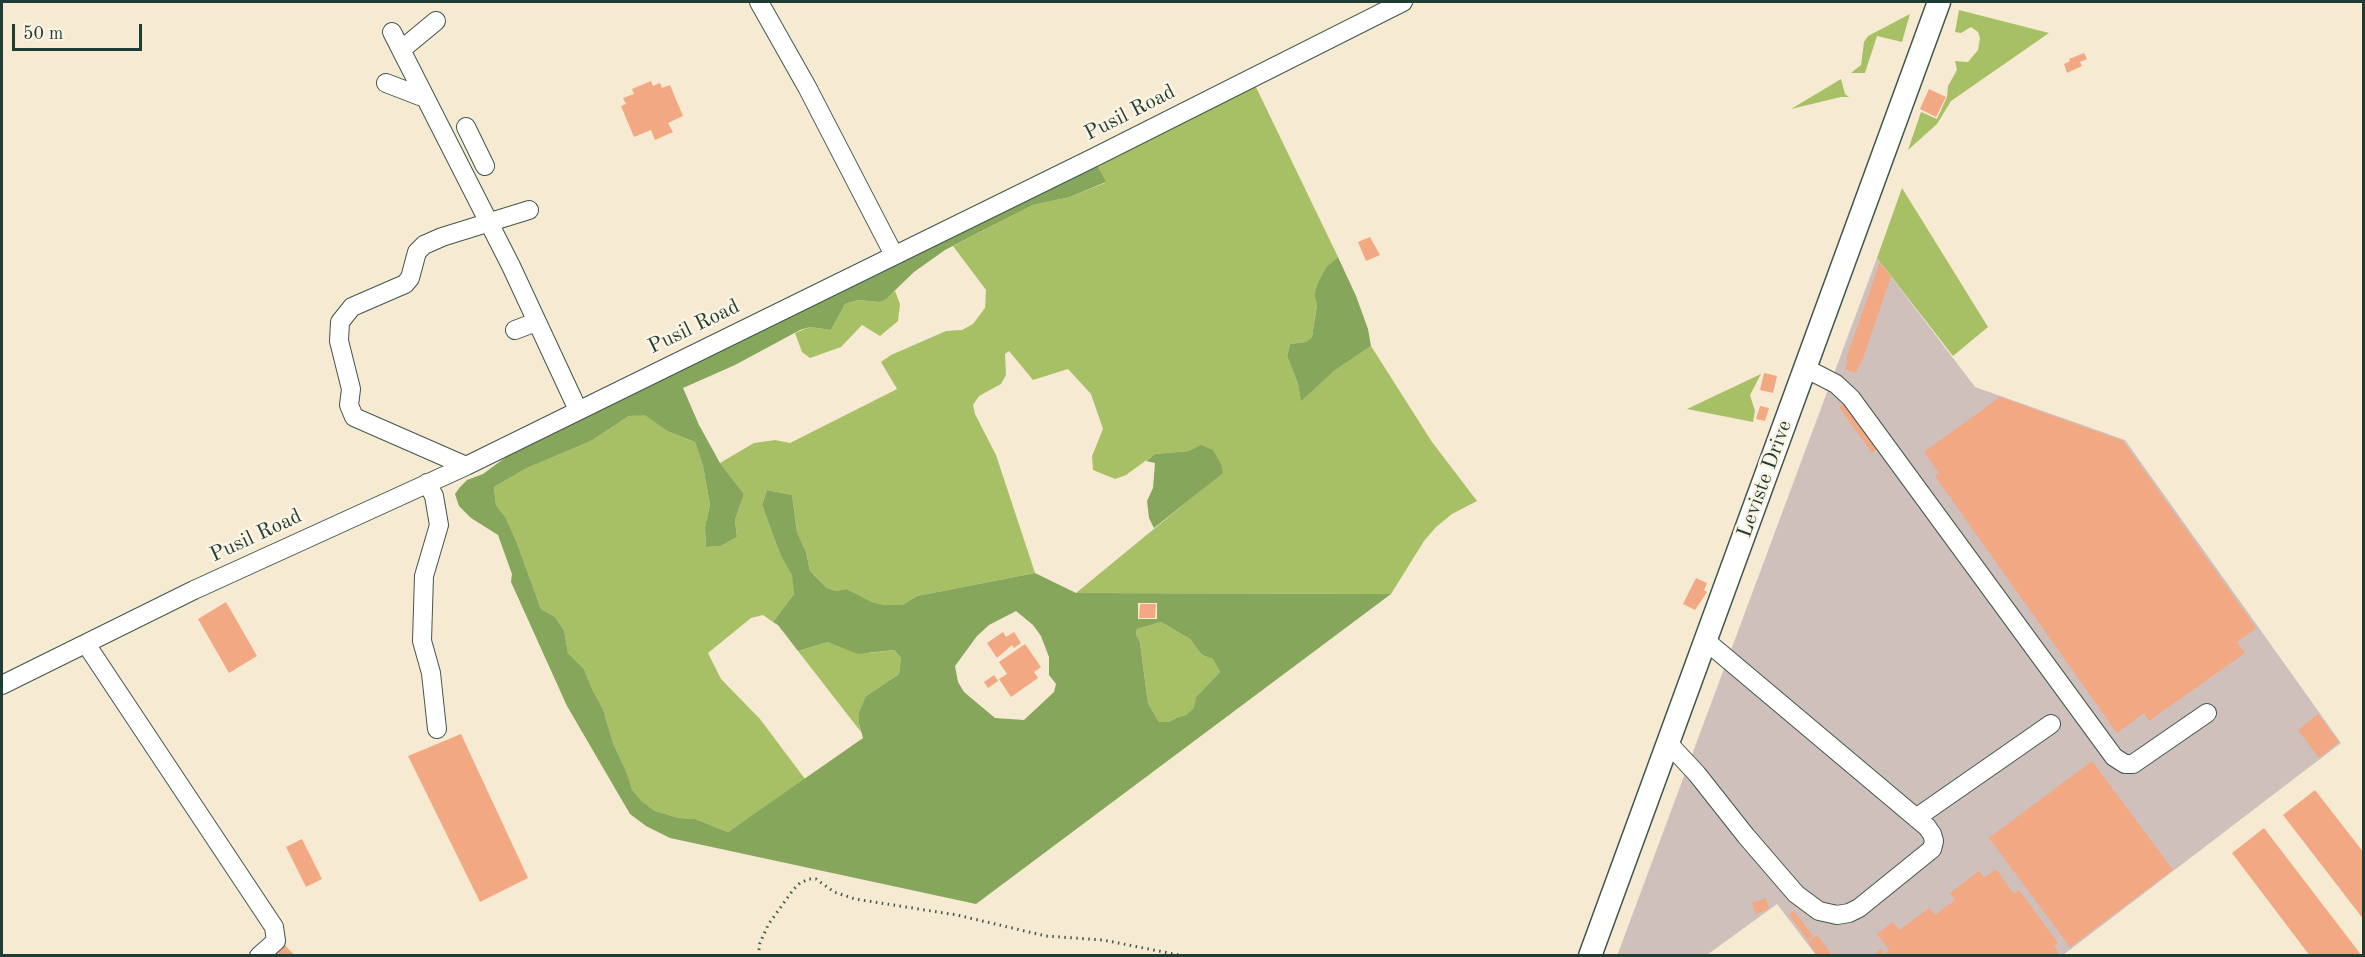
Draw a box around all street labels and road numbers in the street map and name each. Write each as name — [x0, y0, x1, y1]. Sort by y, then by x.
street label: Pusil Road — [1080, 79, 1180, 147]
street label: Pusil Road — [644, 294, 744, 360]
street label: Leviste Drive — [1732, 417, 1798, 541]
street label: Pusil Road — [206, 504, 306, 568]

